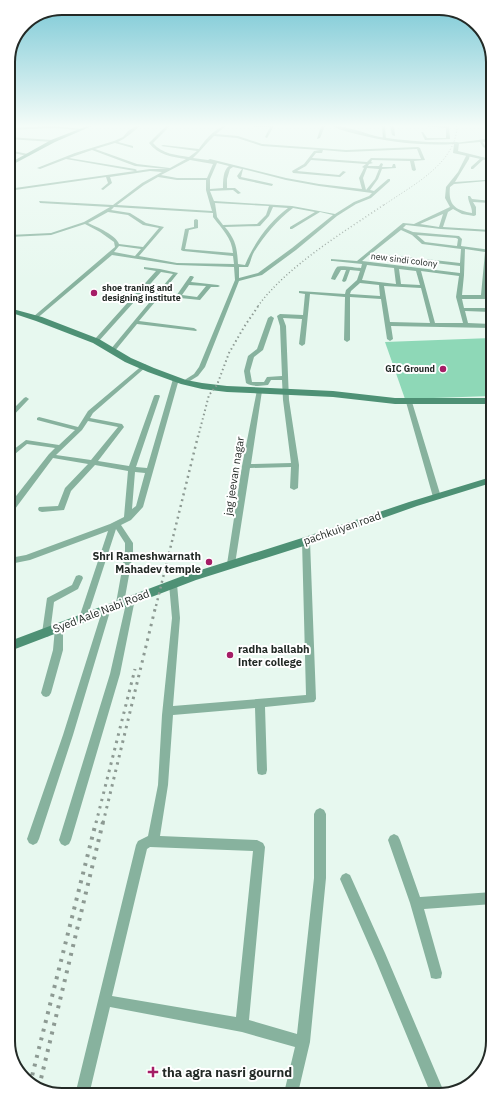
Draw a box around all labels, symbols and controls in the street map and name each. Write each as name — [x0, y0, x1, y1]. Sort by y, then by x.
street label: new sindi colony — [370, 250, 438, 269]
place label: shoe traning and designing institute — [102, 282, 181, 303]
marker: shoe traning and designing institute — [89, 288, 99, 298]
place label: GIC Ground — [385, 363, 435, 374]
marker: GIC Ground — [438, 364, 448, 374]
street label: jag jeevan nagar — [221, 436, 247, 516]
street label: pachkuiyan road — [301, 508, 383, 548]
place label: Shri Rameshwarnath Mahadev temple — [92, 549, 201, 576]
marker: Shri Rameshwarnath Mahadev temple — [204, 557, 214, 567]
street label: Syed Aale Nabi Road — [51, 586, 151, 636]
place label: radha ballabh inter college — [238, 642, 310, 669]
marker: radha ballabh inter college — [225, 650, 235, 660]
place label: tha agra nasri gournd — [162, 1064, 292, 1081]
marker: tha agra nasri gournd — [147, 1066, 159, 1078]

